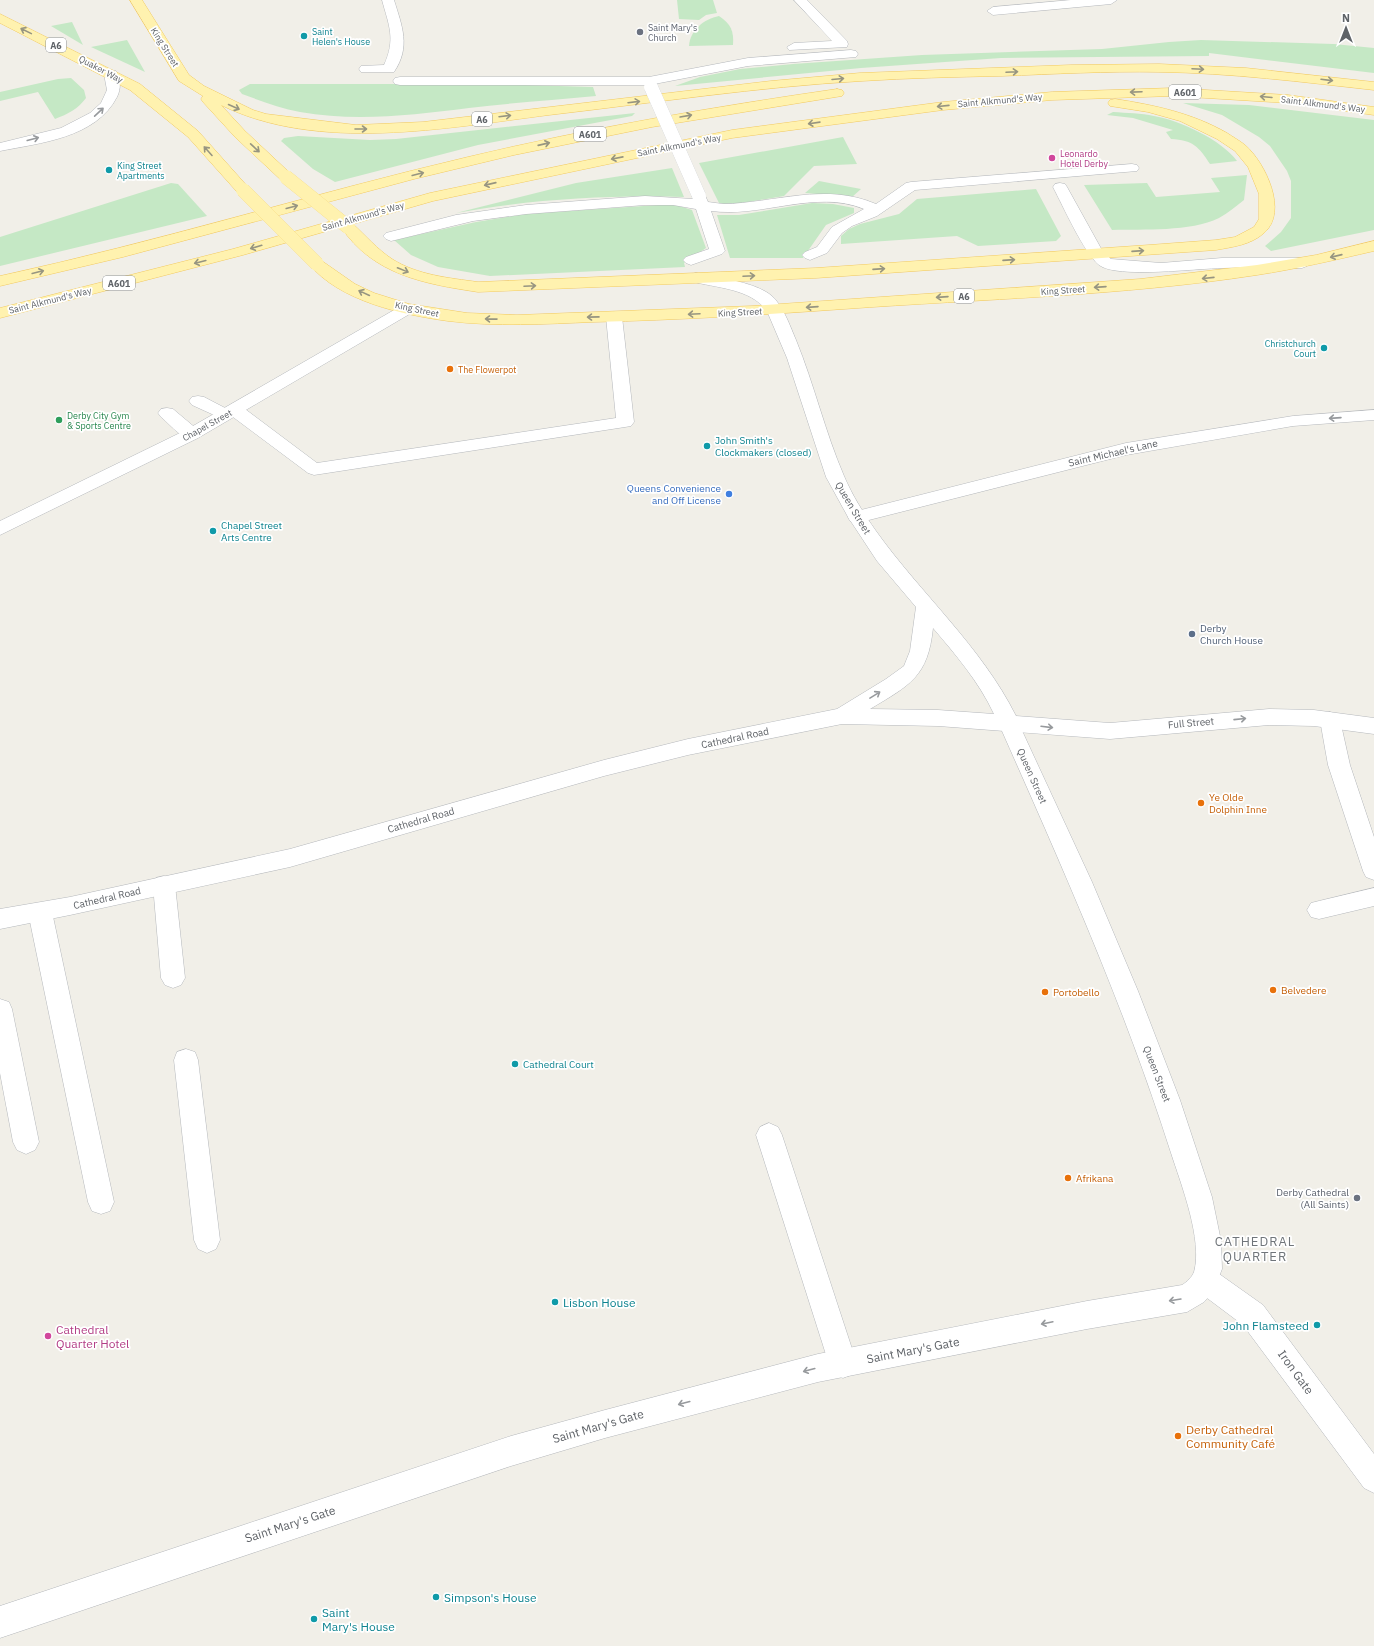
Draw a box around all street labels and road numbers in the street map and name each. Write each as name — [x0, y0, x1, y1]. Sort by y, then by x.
street label: King Street — [149, 25, 181, 69]
road number: A6 — [46, 38, 66, 52]
street label: Quaker Way — [77, 53, 125, 85]
road number: A601 — [1169, 85, 1201, 99]
street label: Saint Alkmund's Way — [957, 91, 1043, 109]
street label: Saint Alkmund's Way — [1280, 93, 1366, 115]
road number: A6 — [472, 112, 492, 126]
road number: A601 — [574, 127, 606, 141]
street label: Saint Alkmund's Way — [636, 131, 722, 158]
street label: Saint Alkmund's Way — [321, 199, 406, 233]
road number: A601 — [103, 276, 135, 290]
street label: King Street — [1040, 283, 1086, 297]
street label: Saint Alkmund's Way — [8, 284, 93, 316]
road number: A6 — [954, 289, 974, 303]
street label: King Street — [394, 299, 440, 319]
street label: King Street — [717, 305, 763, 319]
street label: Chapel Street — [180, 407, 234, 443]
street label: Saint Michael's Lane — [1067, 436, 1159, 470]
street label: Queen Street — [832, 479, 874, 537]
street label: Full Street — [1167, 714, 1215, 731]
street label: Cathedral Road — [700, 724, 770, 752]
street label: Queen Street — [1014, 746, 1050, 806]
street label: Cathedral Road — [386, 804, 456, 836]
street label: Cathedral Road — [72, 884, 142, 912]
street label: Queen Street — [1140, 1044, 1174, 1104]
street label: Saint Mary's Gate — [865, 1334, 961, 1366]
street label: Iron Gate — [1275, 1347, 1317, 1397]
street label: Saint Mary's Gate — [551, 1406, 646, 1446]
street label: Saint Mary's Gate — [243, 1502, 338, 1546]

